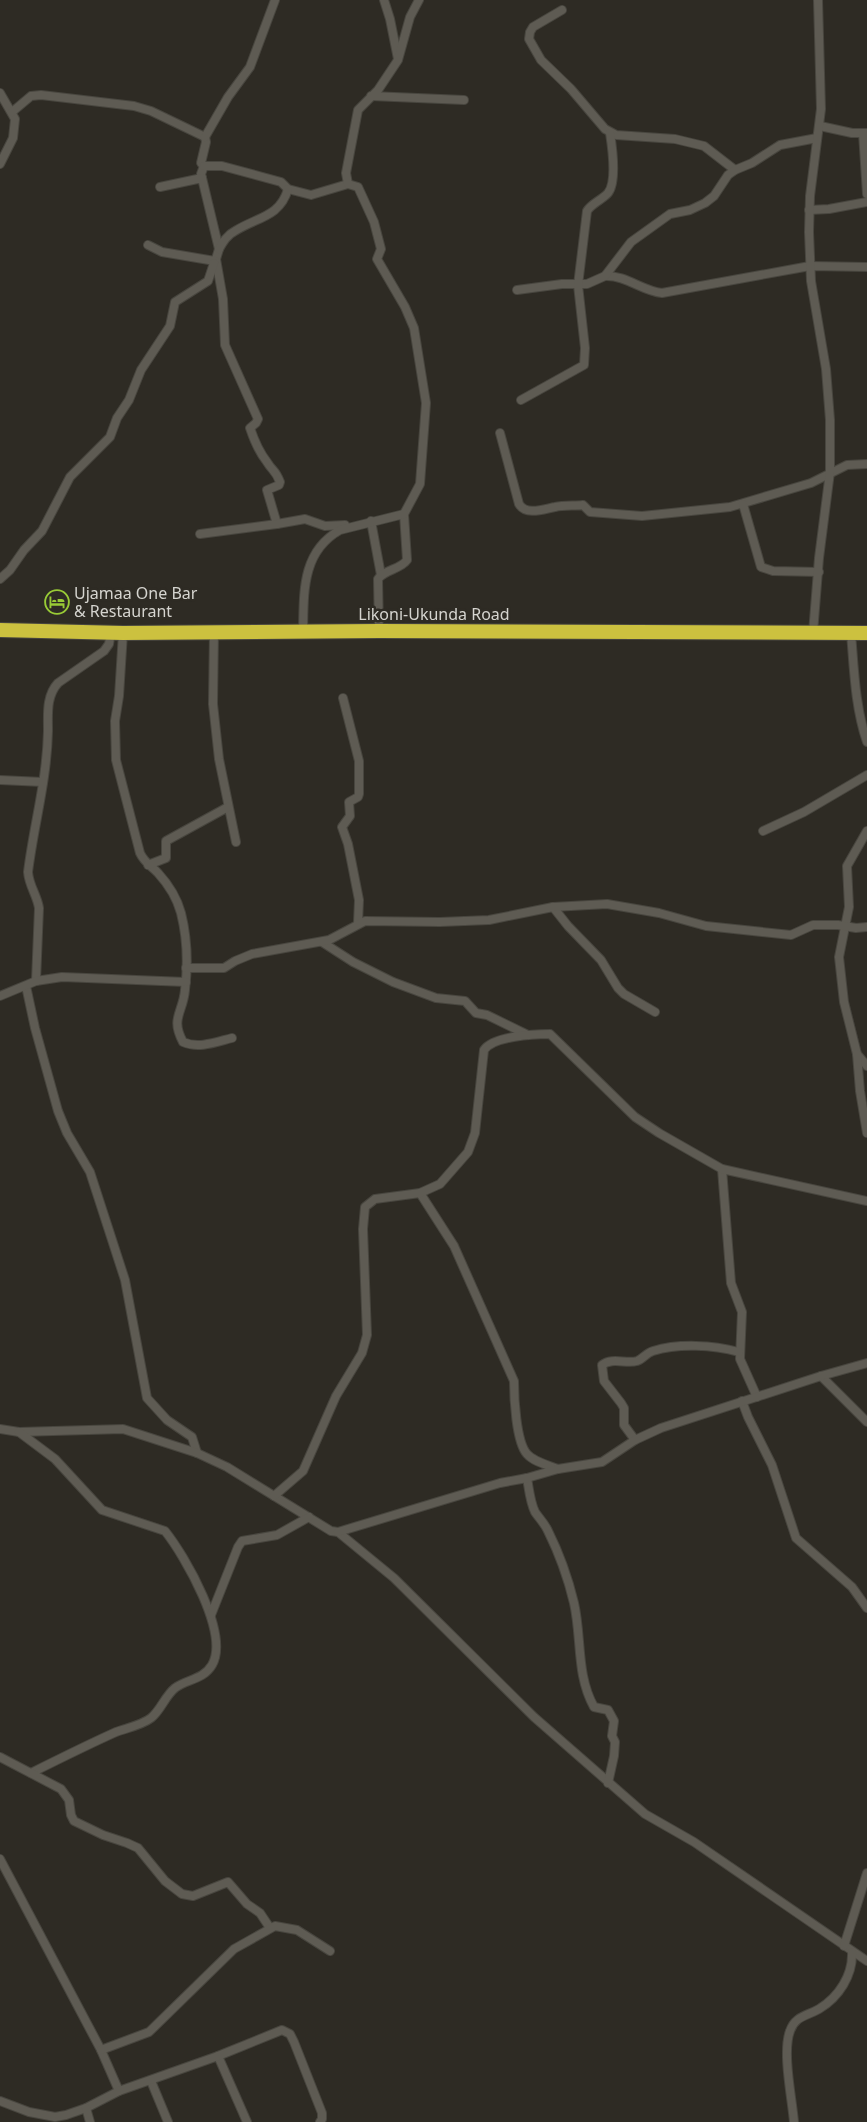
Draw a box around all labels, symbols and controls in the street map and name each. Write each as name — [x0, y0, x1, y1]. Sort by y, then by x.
place label: Ujamaa One Bar & Restaurant — [74, 582, 198, 622]
hotel icon: Ujamaa One Bar & Restaurant — [44, 589, 70, 615]
street label: Likoni-Ukunda Road — [358, 603, 510, 625]

